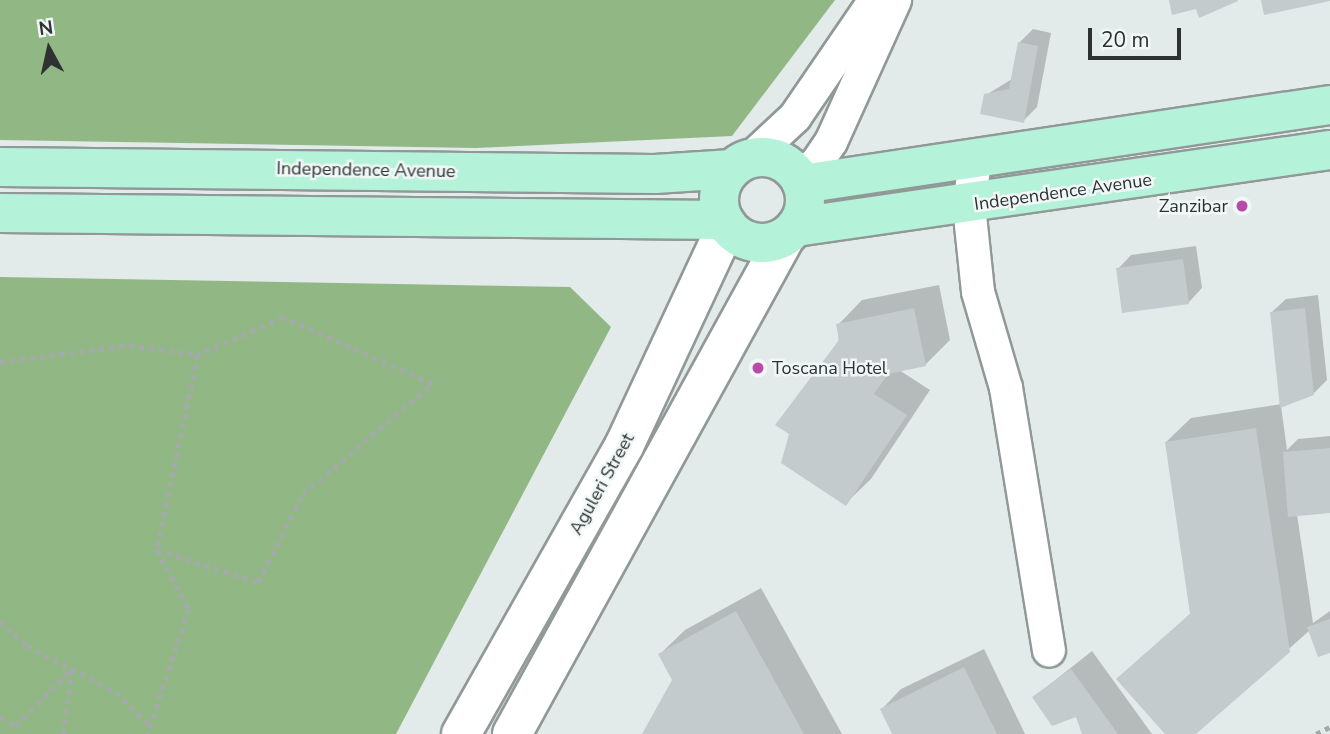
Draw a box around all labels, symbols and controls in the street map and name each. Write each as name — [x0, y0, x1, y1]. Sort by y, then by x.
north arrow — [14, 14, 84, 84]
text: N — [37, 14, 55, 42]
scale bar — [1092, 14, 1185, 58]
text: 20 m — [1101, 26, 1150, 54]
street label: Independence Avenue — [276, 158, 456, 182]
street label: Independence Avenue — [973, 169, 1153, 215]
place label: Zanzibar — [1159, 195, 1228, 217]
marker: Zanzibar — [1234, 198, 1250, 214]
place label: Toscana Hotel — [772, 357, 887, 379]
marker: Toscana Hotel — [750, 360, 766, 376]
street label: Aguleri Street — [565, 429, 639, 539]

